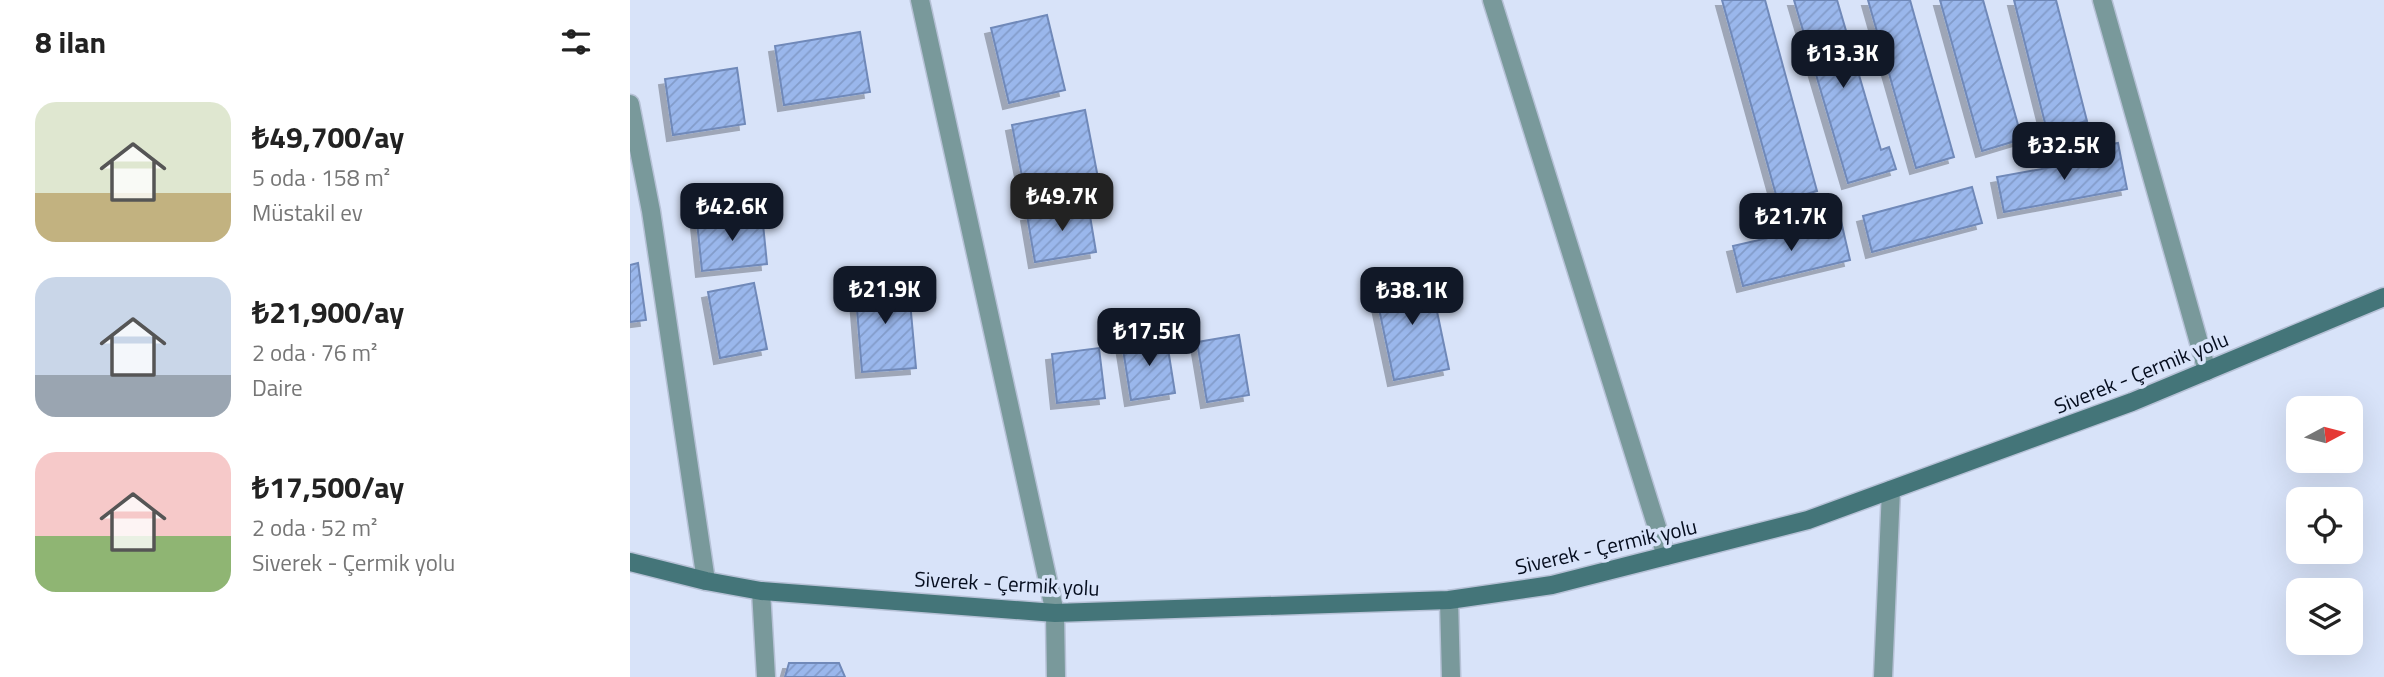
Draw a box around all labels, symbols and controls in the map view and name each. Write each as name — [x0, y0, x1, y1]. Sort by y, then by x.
text: 8 ilan — [35, 19, 106, 65]
icon: filters — [557, 23, 595, 61]
pin: ₺13.3K — [1786, 31, 1900, 90]
text: ₺13.3K — [1807, 35, 1879, 70]
text: ₺49,700/ay — [252, 114, 404, 160]
pin: ₺32.5K — [2007, 122, 2121, 182]
text: ₺32.5K — [2028, 127, 2100, 162]
icon: home — [91, 130, 175, 214]
text: 5 oda · 158 m² — [252, 160, 390, 195]
pin: ₺49.7K — [1005, 174, 1119, 233]
text: ₺49.7K — [1026, 178, 1098, 213]
pin: ₺42.6K — [675, 184, 789, 243]
text: ₺42.6K — [696, 188, 768, 223]
pin: ₺21.7K — [1734, 194, 1848, 253]
text: Müstakil ev — [252, 195, 363, 230]
text: ₺21.7K — [1755, 198, 1827, 233]
pin: ₺21.9K — [828, 266, 942, 326]
pin: ₺38.1K — [1355, 268, 1469, 327]
text: ₺21.9K — [849, 271, 921, 306]
text: ₺38.1K — [1376, 272, 1448, 307]
text: ₺21,900/ay — [252, 289, 404, 335]
icon: home — [91, 305, 175, 389]
pin: ₺17.5K — [1092, 308, 1206, 368]
text: ₺17.5K — [1113, 313, 1185, 348]
street label: Siverek - Çermik yolu — [2049, 322, 2233, 422]
text: 2 oda · 76 m² — [252, 335, 377, 370]
text: Daire — [252, 370, 303, 405]
north arrow — [2286, 396, 2362, 472]
map controls — [2286, 396, 2363, 655]
text: ₺17,500/ay — [252, 464, 404, 510]
icon: home — [91, 480, 175, 564]
button: locate — [2286, 487, 2363, 564]
text: 2 oda · 52 m² — [252, 510, 377, 545]
street label: Siverek - Çermik yolu — [1512, 510, 1700, 582]
text: Siverek - Çermik yolu — [252, 545, 455, 580]
street label: Siverek - Çermik yolu — [913, 562, 1101, 604]
button: layers — [2286, 578, 2363, 655]

